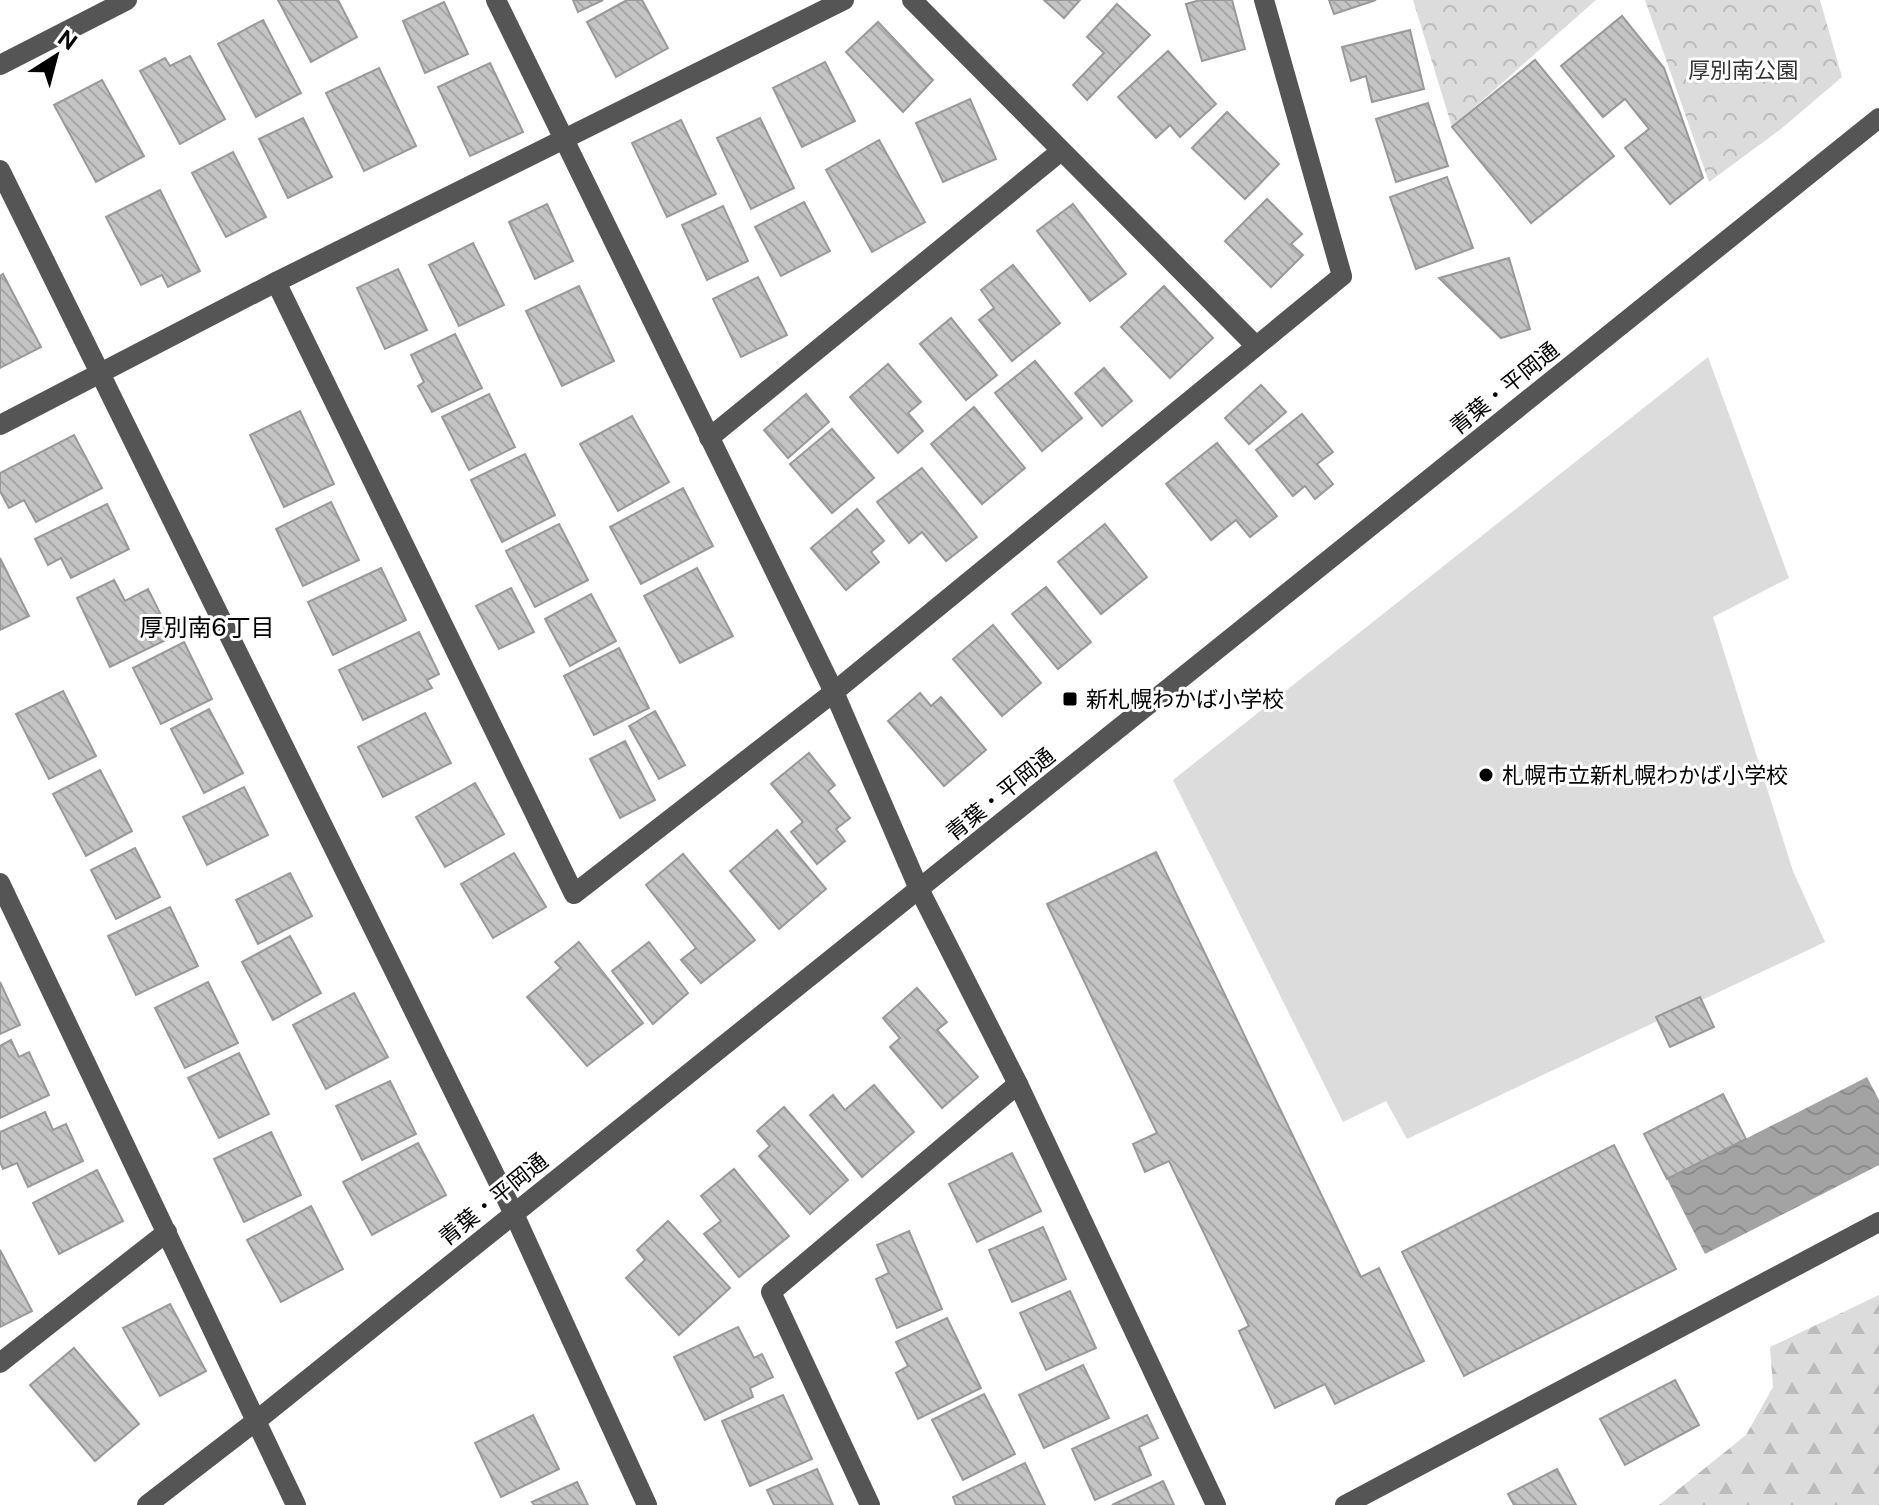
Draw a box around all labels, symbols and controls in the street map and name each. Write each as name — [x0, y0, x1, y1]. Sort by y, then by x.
north arrow — [16, 16, 96, 96]
text: N — [53, 24, 82, 55]
park label: 厚別南公園 — [1688, 57, 1798, 83]
street label: 青葉・平岡通 — [1445, 336, 1563, 440]
district label: 厚別南6丁目 — [140, 613, 274, 641]
place label: 新札幌わかば小学校 — [1086, 686, 1284, 712]
marker: 新札幌わかば小学校 — [1061, 690, 1079, 708]
street label: 青葉・平岡通 — [941, 742, 1059, 846]
place label: 札幌市立新札幌わかば小学校 — [1502, 762, 1788, 788]
marker: 札幌市立新札幌わかば小学校 — [1477, 766, 1495, 784]
street label: 青葉・平岡通 — [434, 1147, 552, 1251]

